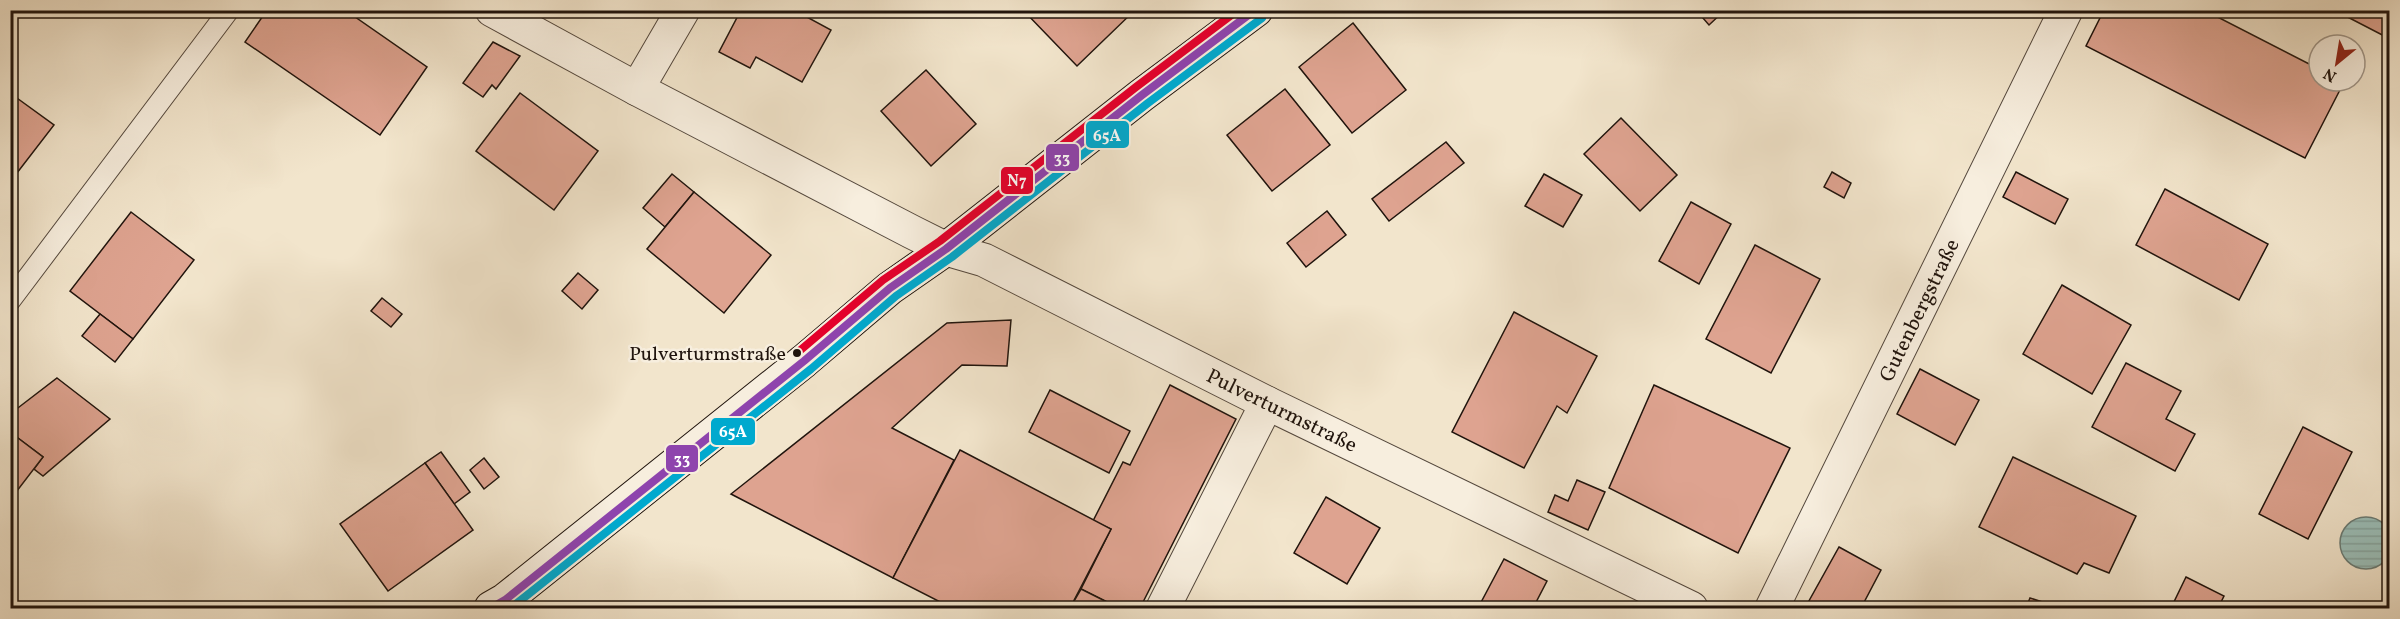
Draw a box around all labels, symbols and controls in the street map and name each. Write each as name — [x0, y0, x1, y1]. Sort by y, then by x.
north arrow — [2307, 33, 2367, 93]
text: N — [2320, 62, 2341, 87]
line badge: 65A — [1085, 120, 1130, 149]
text: 65A — [1093, 126, 1122, 148]
line badge: 33 — [1045, 143, 1080, 172]
text: 33 — [1054, 148, 1070, 170]
line badge: N7 — [1000, 166, 1034, 195]
text: N7 — [1007, 171, 1027, 193]
street label: Gutenbergstraße — [1873, 234, 1968, 387]
place label: Pulverturmstraße — [629, 341, 786, 369]
marker: Pulverturmstraße — [791, 347, 803, 359]
street label: Pulverturmstraße — [1201, 362, 1362, 460]
line badge: 65A — [710, 417, 756, 446]
text: 65A — [719, 422, 748, 444]
line badge: 33 — [665, 444, 699, 473]
text: 33 — [674, 449, 690, 471]

